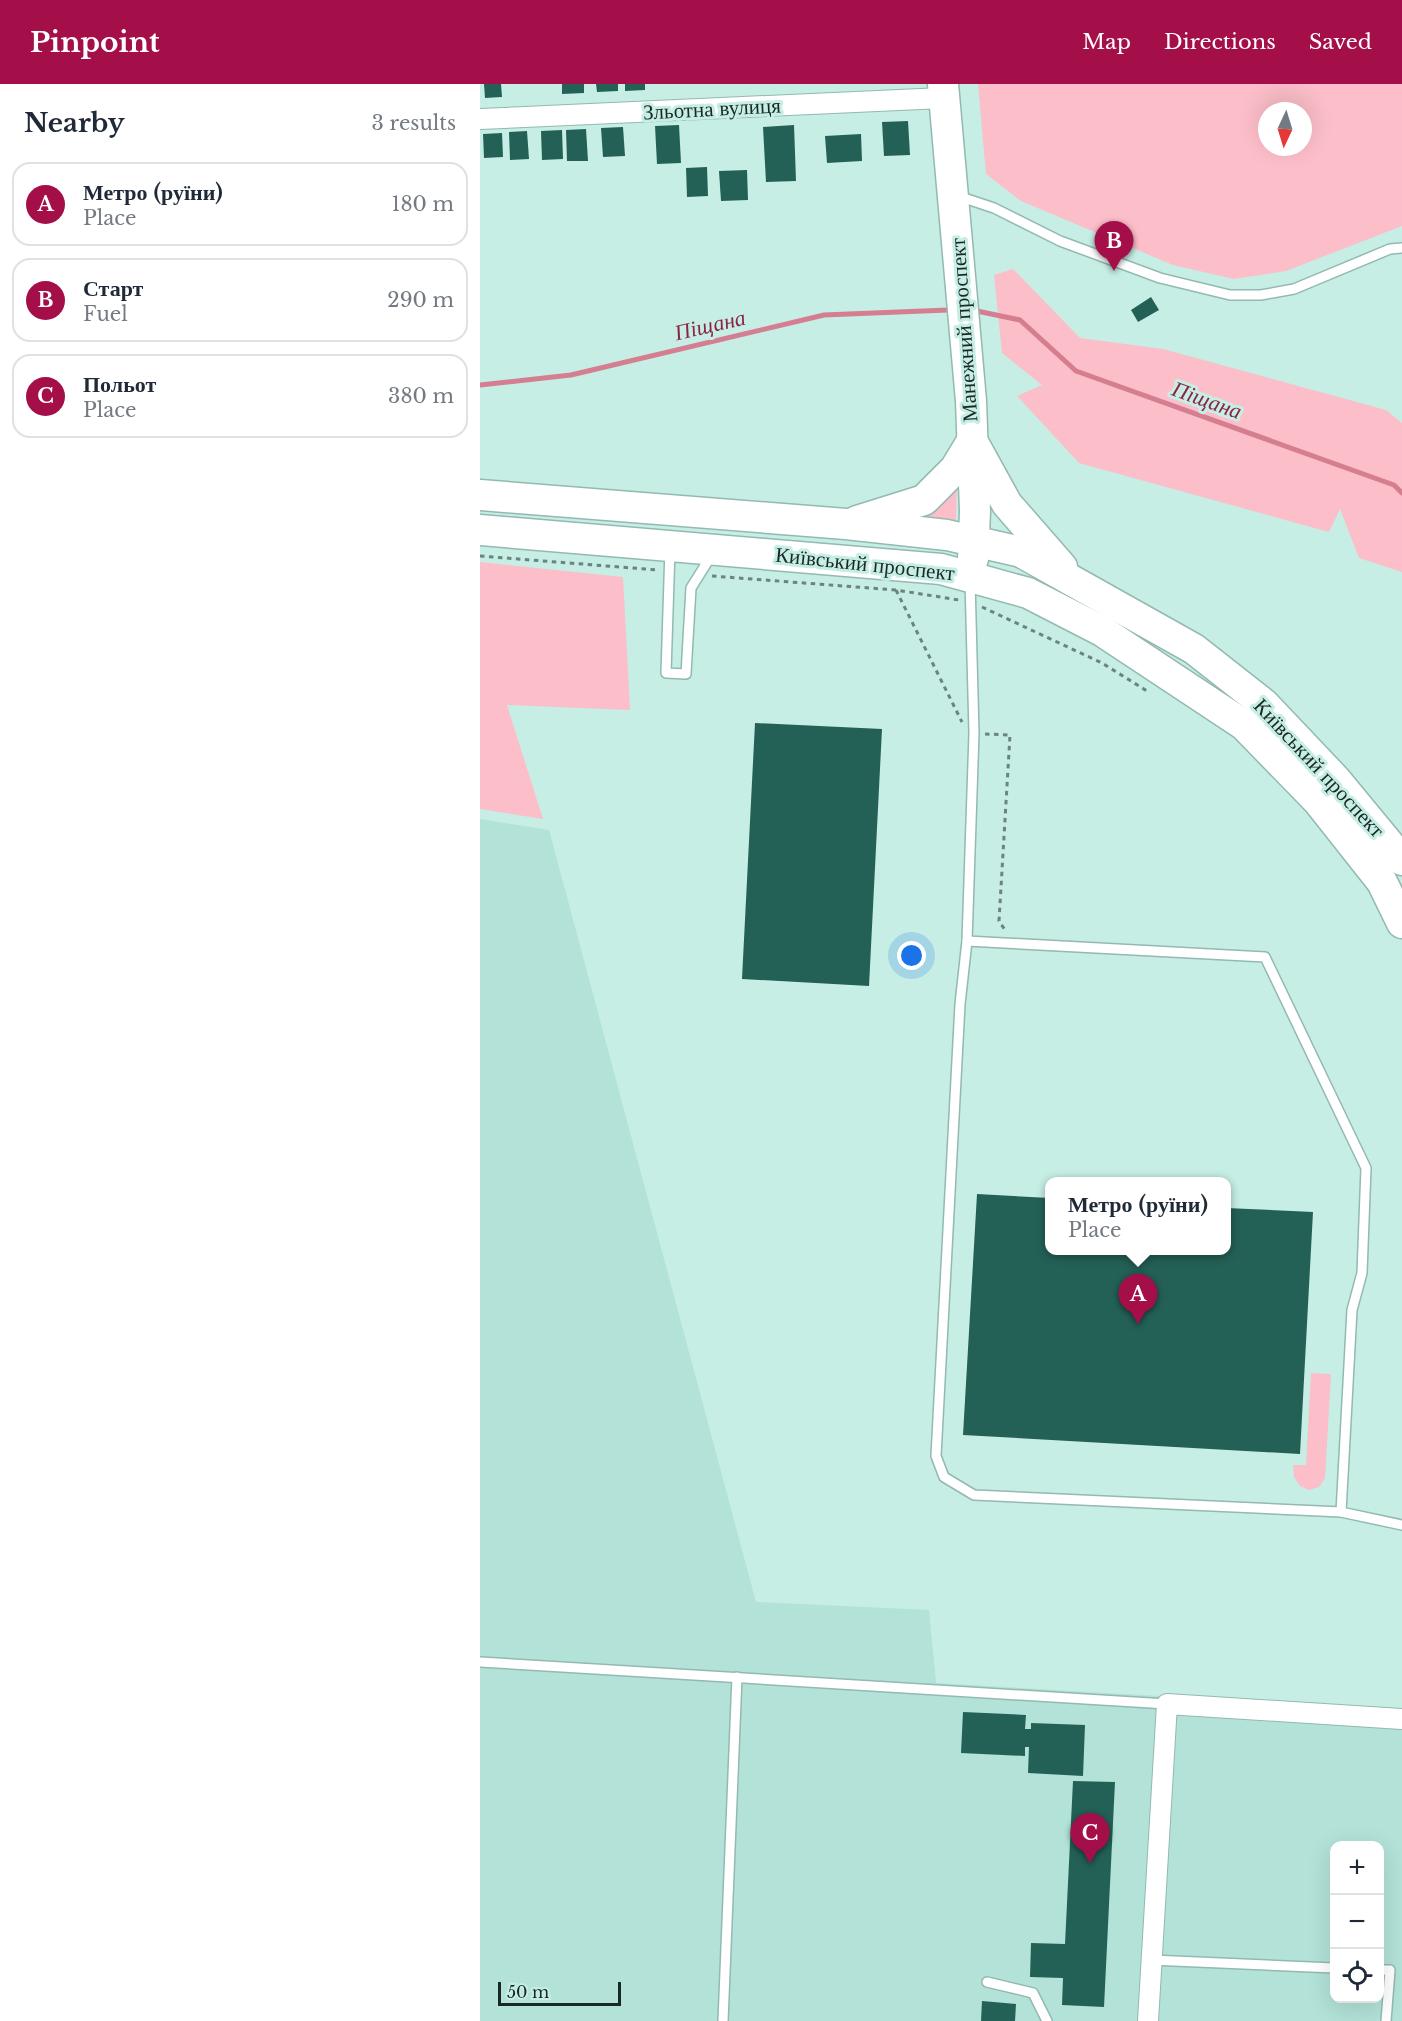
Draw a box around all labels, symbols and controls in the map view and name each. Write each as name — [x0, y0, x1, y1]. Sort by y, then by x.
text: Pinpoint — [30, 25, 160, 60]
text: Map — [1082, 29, 1131, 55]
text: Directions — [1164, 29, 1276, 55]
text: Saved — [1309, 29, 1372, 55]
street label: Зльотна вулиця — [643, 92, 782, 126]
north arrow — [1258, 102, 1312, 156]
text: Nearby — [24, 107, 125, 139]
text: 3 results — [372, 111, 456, 135]
text: Метро (руїни) — [83, 179, 223, 206]
text: A — [37, 192, 54, 216]
text: 180 m — [391, 192, 454, 216]
text: Place — [83, 206, 137, 230]
pin: B — [1094, 222, 1134, 271]
street label: Манежний проспект — [945, 237, 983, 423]
text: Старт — [83, 275, 143, 302]
text: B — [38, 288, 53, 312]
text: 290 m — [387, 288, 454, 312]
text: Fuel — [83, 302, 128, 326]
water label: Піщана — [671, 304, 748, 346]
text: Польот — [83, 371, 156, 398]
water label: Піщана — [1168, 375, 1245, 425]
text: C — [37, 384, 54, 408]
text: 380 m — [388, 384, 454, 408]
text: Place — [83, 398, 137, 422]
street label: Київський проспект — [774, 542, 956, 586]
street label: Київський проспект — [1248, 693, 1390, 843]
your location — [897, 941, 926, 970]
popup — [1045, 1177, 1231, 1255]
text: Метро (руїни) — [1068, 1191, 1208, 1218]
text: Place — [1068, 1218, 1122, 1242]
pin: A — [1118, 1274, 1158, 1324]
pin: C — [1070, 1814, 1110, 1863]
map controls — [1330, 1841, 1384, 2003]
button: + — [1330, 1841, 1384, 1895]
button: − — [1330, 1895, 1384, 1949]
button: locate — [1330, 1949, 1384, 2003]
scale bar — [498, 1979, 621, 2006]
text: 50 m — [507, 1982, 549, 2002]

